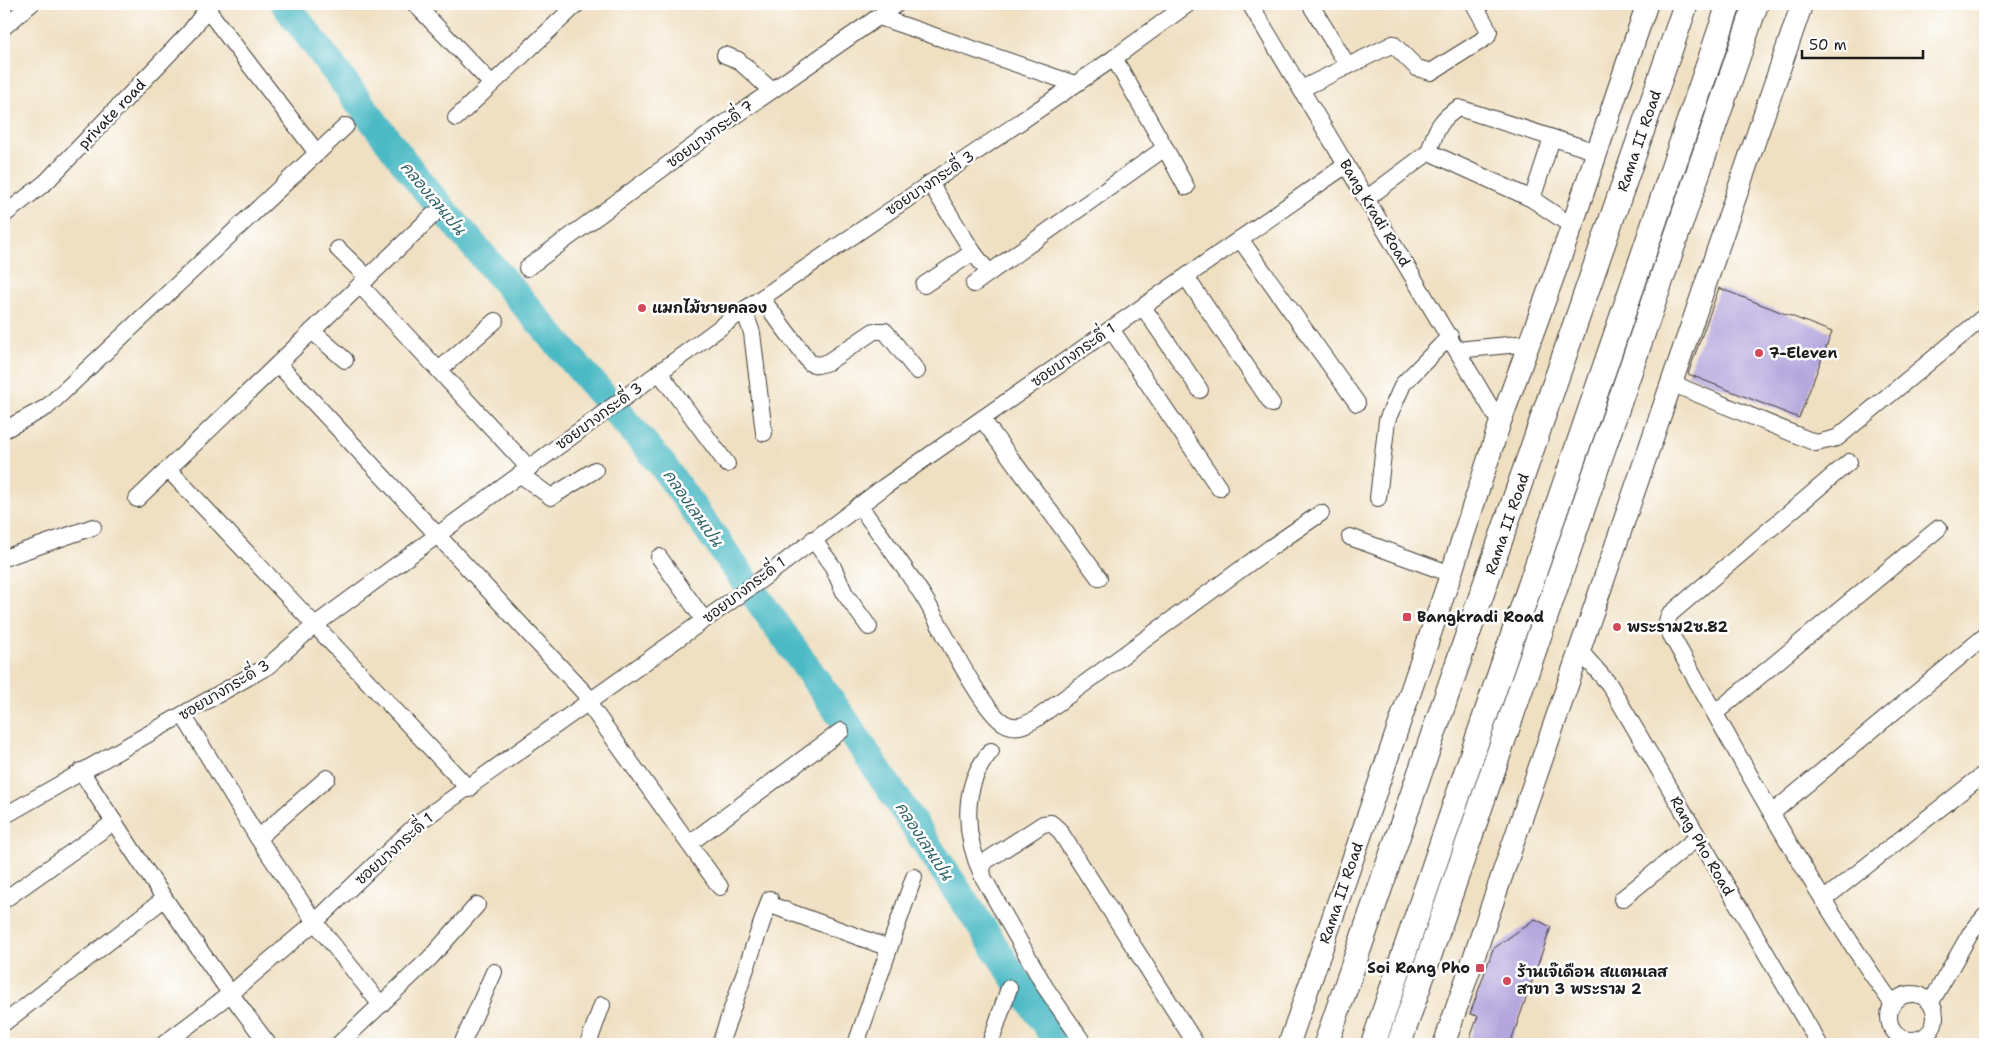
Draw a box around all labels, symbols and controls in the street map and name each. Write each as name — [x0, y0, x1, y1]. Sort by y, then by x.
scale bar — [1802, 28, 1923, 60]
text: 50 m — [1809, 35, 1847, 55]
street label: private road — [74, 74, 151, 153]
street label: Rama II Road — [1612, 87, 1666, 194]
street label: ซอยบางกระดี่ 7 — [660, 92, 758, 172]
street label: ซอยบางกระดี่ 3 — [879, 143, 978, 220]
street label: Bang Kradi Road — [1335, 155, 1415, 271]
water label: คลองเลนเปน — [396, 157, 471, 240]
place label: แมกไม้ชายคลอง — [652, 298, 767, 318]
marker: แมกไม้ชายคลอง — [636, 302, 648, 314]
street label: ซอยบางกระดี่ 1 — [1025, 315, 1119, 392]
place label: 7-Eleven — [1769, 343, 1838, 363]
marker: 7-Eleven — [1753, 347, 1765, 359]
street label: ซอยบางกระดี่ 3 — [549, 374, 647, 454]
water label: คลองเลนเปน — [659, 465, 728, 552]
street label: Rama II Road — [1480, 470, 1534, 577]
street label: ซอยบางกระดี่ 1 — [696, 549, 789, 628]
place label: Bangkradi Road — [1417, 607, 1544, 627]
marker: Bangkradi Road — [1401, 611, 1413, 623]
place label: พระราม2ซ.82 — [1627, 617, 1729, 637]
marker: พระราม2ซ.82 — [1611, 621, 1623, 633]
street label: ซอยบางกระดี่ 3 — [173, 651, 273, 725]
street label: Rang Pho Road — [1665, 792, 1739, 900]
water label: คลองเลนเปน — [891, 798, 958, 885]
street label: ซอยบางกระดี่ 1 — [348, 806, 437, 889]
street label: Rama II Road — [1314, 839, 1368, 946]
place label: Soi Rang Pho — [1367, 958, 1470, 978]
marker: Soi Rang Pho — [1474, 962, 1486, 974]
place label: ร้านเจ๊เดือน สแตนเลส สาขา 3 พระราม 2 — [1517, 962, 1668, 999]
marker: ร้านเจ๊เดือน สแตนเลส สาขา 3 พระราม 2 — [1501, 975, 1513, 987]

